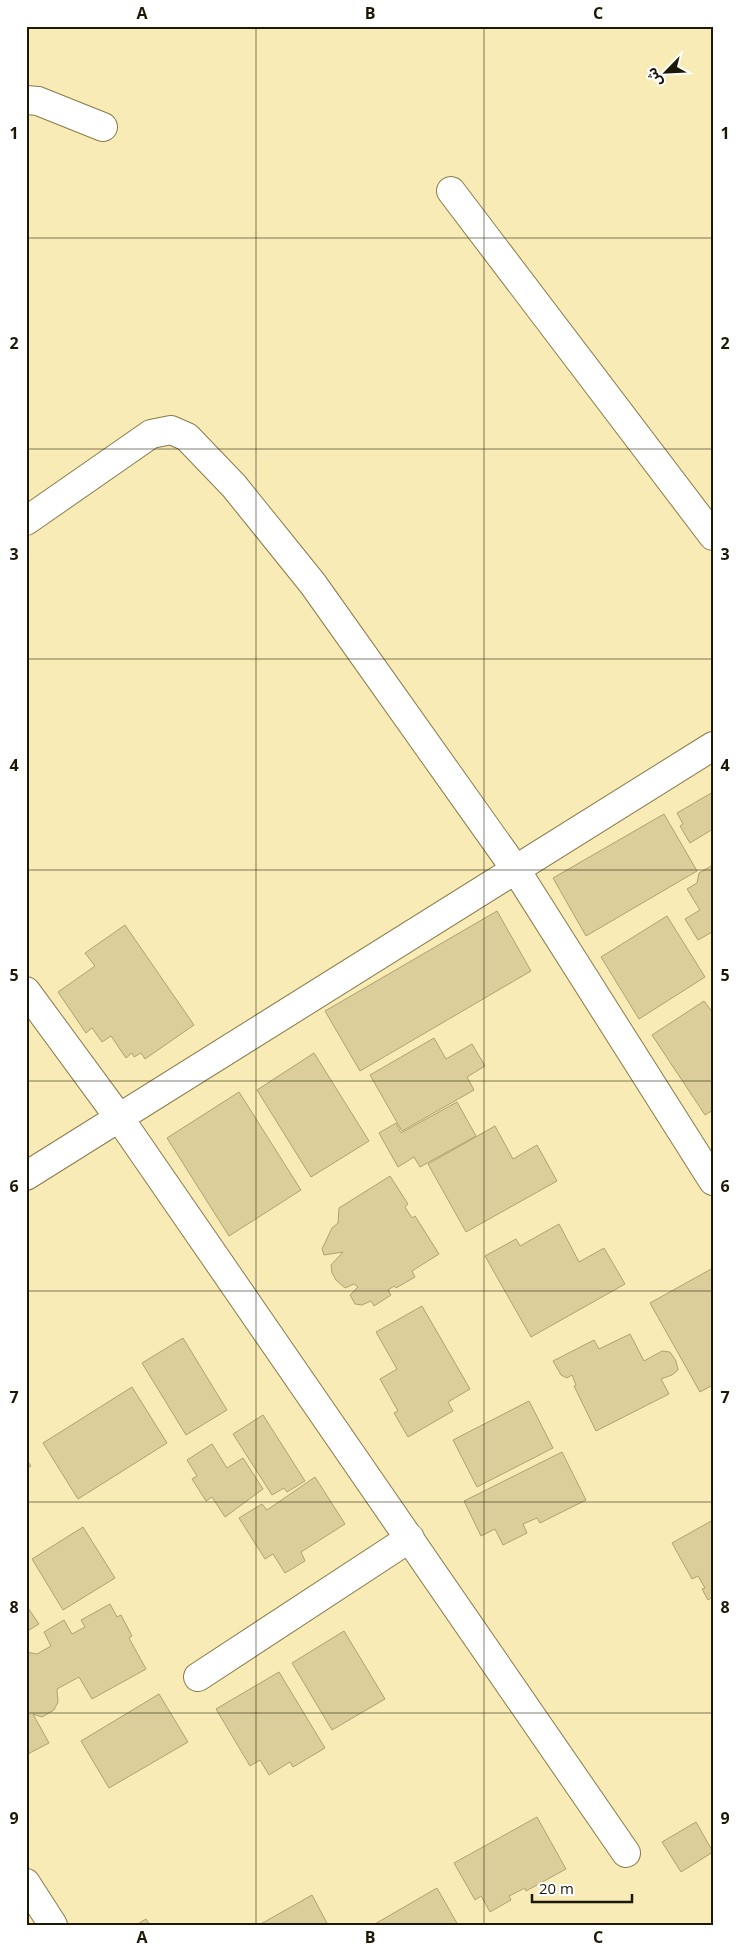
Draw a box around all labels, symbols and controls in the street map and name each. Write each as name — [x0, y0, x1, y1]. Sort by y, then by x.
text: A — [136, 2, 148, 24]
text: B — [365, 2, 375, 24]
text: C — [593, 2, 603, 24]
north arrow — [642, 48, 692, 98]
text: ش — [641, 65, 666, 90]
text: 1 — [9, 122, 19, 144]
text: 1 — [720, 122, 730, 144]
text: 2 — [9, 332, 19, 354]
text: 2 — [720, 332, 730, 354]
text: 3 — [9, 543, 19, 565]
text: 3 — [720, 543, 730, 565]
text: 4 — [9, 754, 19, 776]
text: 4 — [720, 754, 730, 776]
text: 5 — [9, 964, 19, 986]
text: 5 — [720, 964, 730, 986]
text: 6 — [9, 1175, 19, 1197]
text: 6 — [720, 1175, 730, 1197]
text: 7 — [9, 1386, 19, 1408]
text: 7 — [720, 1386, 730, 1408]
text: 8 — [9, 1596, 19, 1618]
text: 8 — [720, 1596, 730, 1618]
text: 9 — [9, 1807, 19, 1829]
text: 9 — [720, 1807, 730, 1829]
scale bar — [532, 1871, 632, 1903]
text: 20 m — [539, 1878, 574, 1898]
text: A — [136, 1926, 148, 1948]
text: B — [365, 1926, 375, 1948]
text: C — [593, 1926, 603, 1948]

